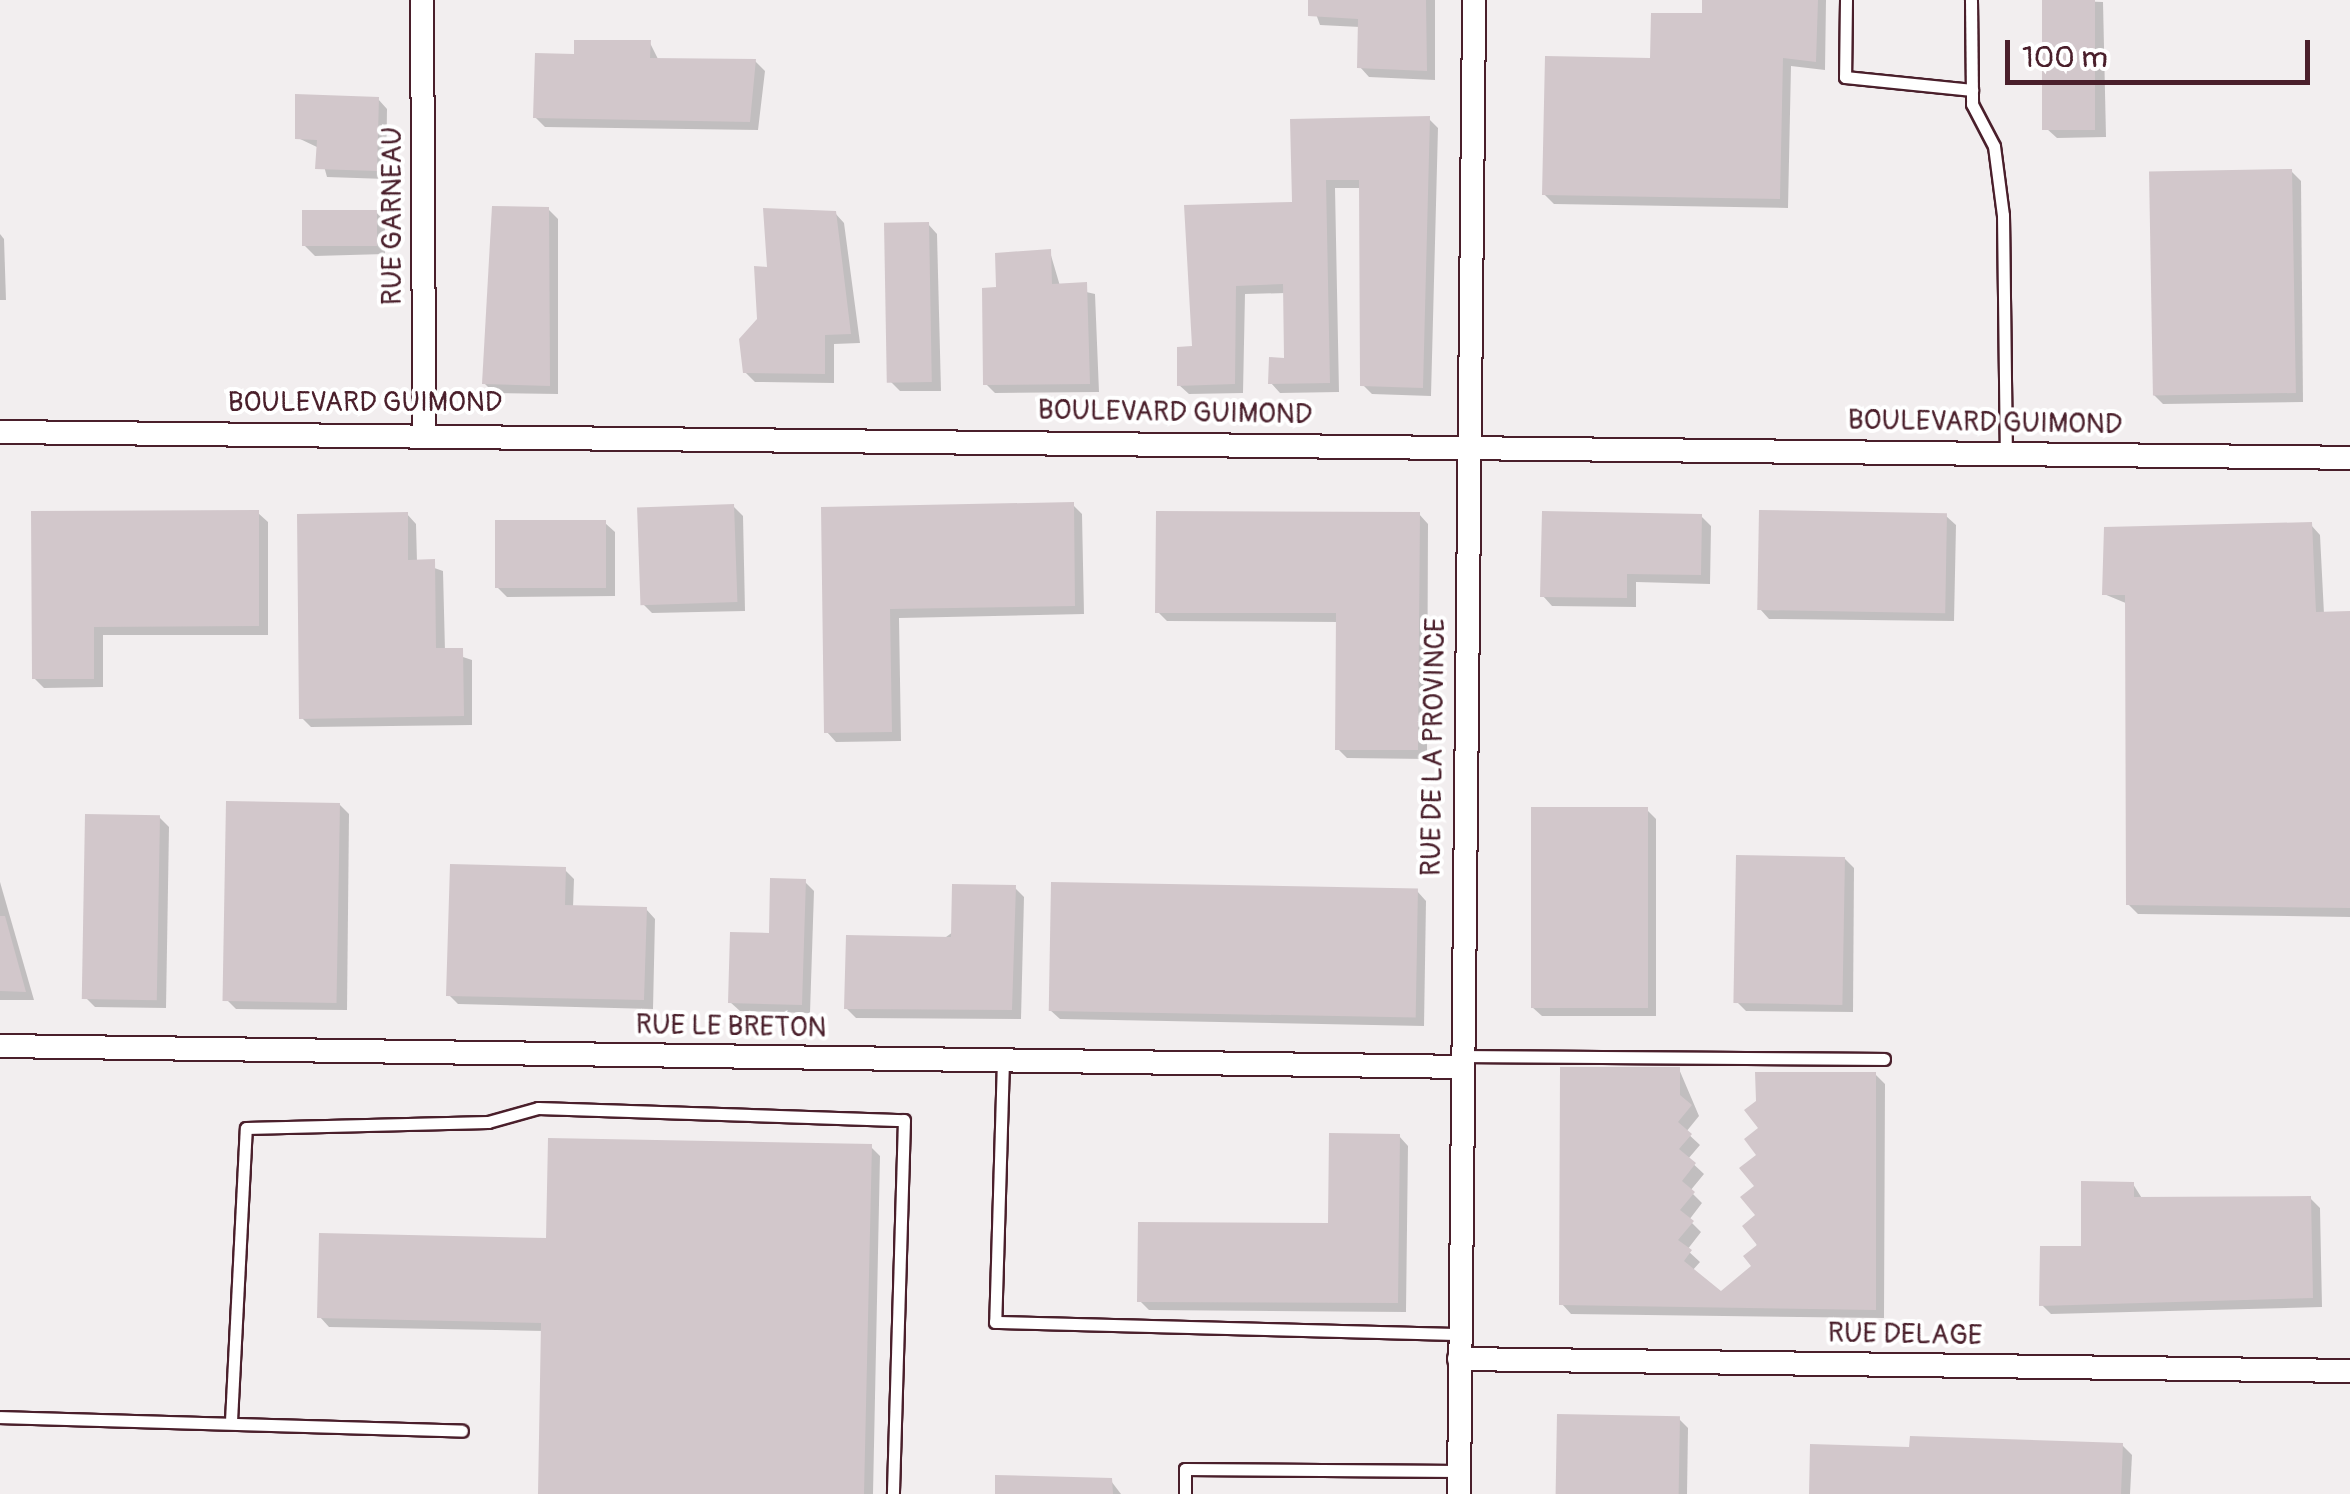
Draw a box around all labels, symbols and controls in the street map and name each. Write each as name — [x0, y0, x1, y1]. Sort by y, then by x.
scale bar — [2010, 20, 2315, 82]
text: 100 m — [2022, 39, 2108, 76]
street label: RUE GARNEAU — [376, 127, 410, 305]
street label: BOULEVARD GUIMOND — [228, 386, 502, 420]
street label: BOULEVARD GUIMOND — [1037, 394, 1313, 432]
street label: BOULEVARD GUIMOND — [1847, 404, 2123, 442]
street label: RUE DE LA PROVINCE — [1415, 617, 1453, 877]
street label: RUE LE BRETON — [635, 1009, 827, 1045]
street label: RUE DELAGE — [1827, 1317, 1983, 1353]

